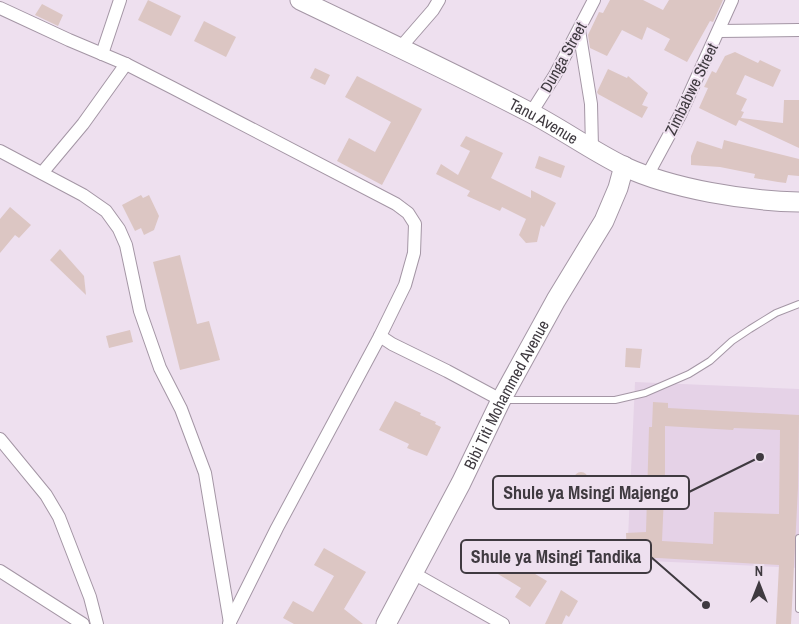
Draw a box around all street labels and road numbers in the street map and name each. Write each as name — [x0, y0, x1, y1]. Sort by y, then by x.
street label: Dunga Street — [535, 18, 592, 96]
street label: Zimbabwe Street — [659, 39, 723, 139]
street label: Tanu Avenue — [505, 93, 582, 149]
street label: Bibi Titi Mohammed Avenue — [458, 316, 554, 473]

